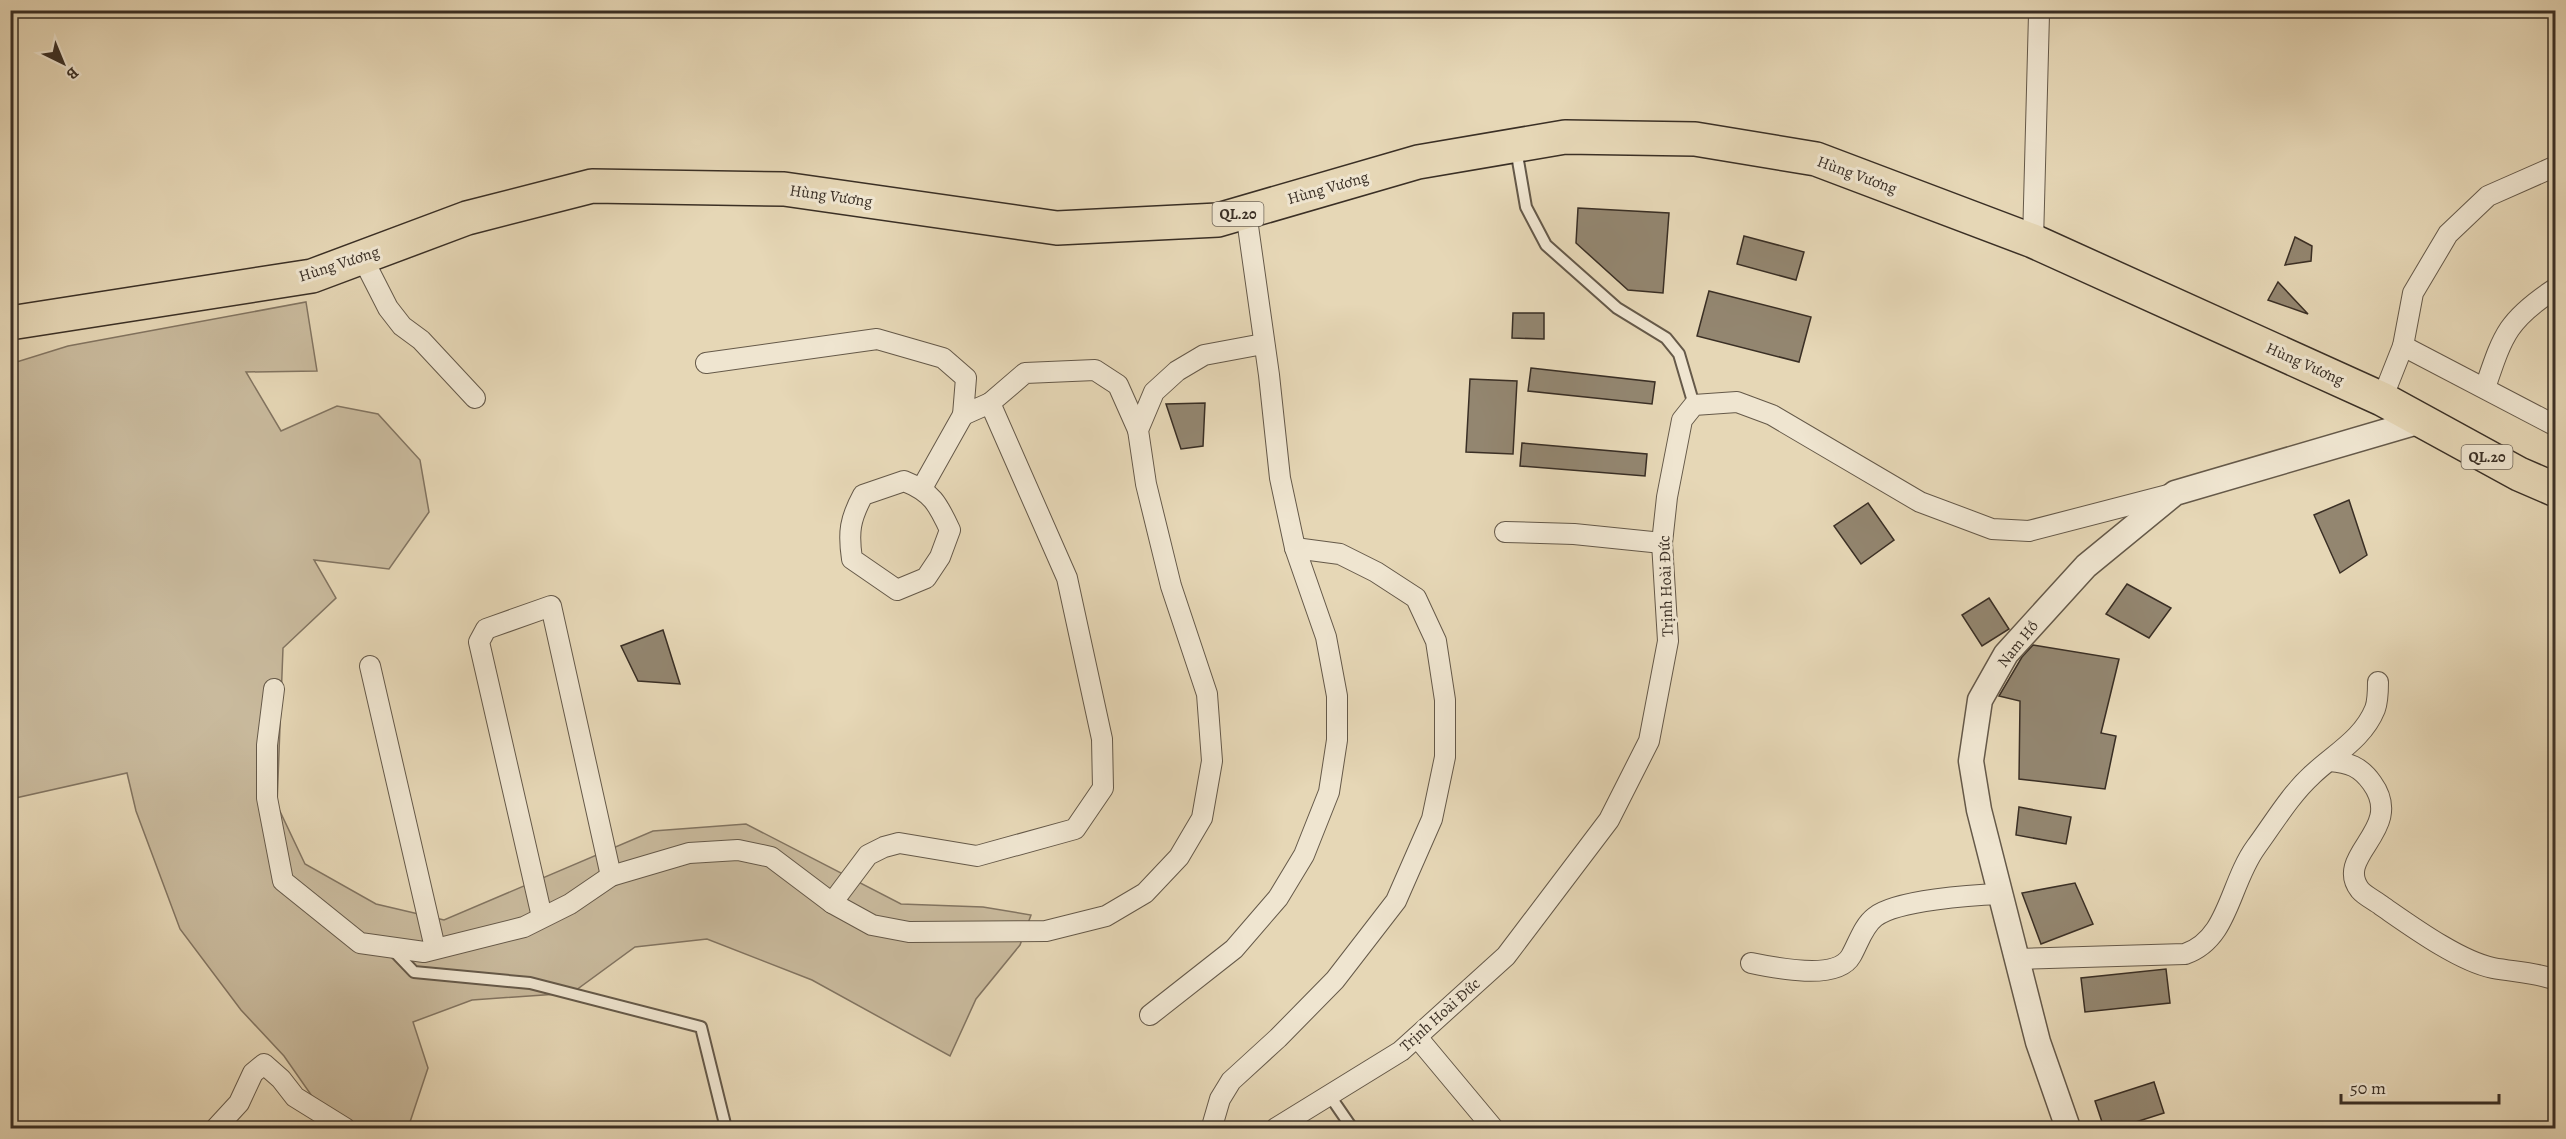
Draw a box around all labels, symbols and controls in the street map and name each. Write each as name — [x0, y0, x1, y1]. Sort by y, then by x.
north arrow — [33, 33, 93, 93]
text: B — [61, 62, 84, 85]
street label: Hùng Vương — [1814, 150, 1900, 200]
street label: Hùng Vương — [1285, 166, 1371, 210]
street label: Hùng Vương — [788, 179, 874, 213]
road number: QL.20 — [1212, 202, 1264, 226]
street label: Hùng Vương — [296, 241, 382, 287]
street label: Hùng Vương — [2262, 337, 2348, 391]
road number: QL.20 — [2462, 445, 2512, 469]
street label: Trịnh Hoài Đức — [1653, 535, 1679, 637]
street label: Nam Hồ — [1992, 616, 2044, 672]
street label: Trịnh Hoài Đức — [1395, 973, 1485, 1057]
scale bar — [2341, 1067, 2498, 1105]
text: 50 m — [2350, 1076, 2386, 1100]

